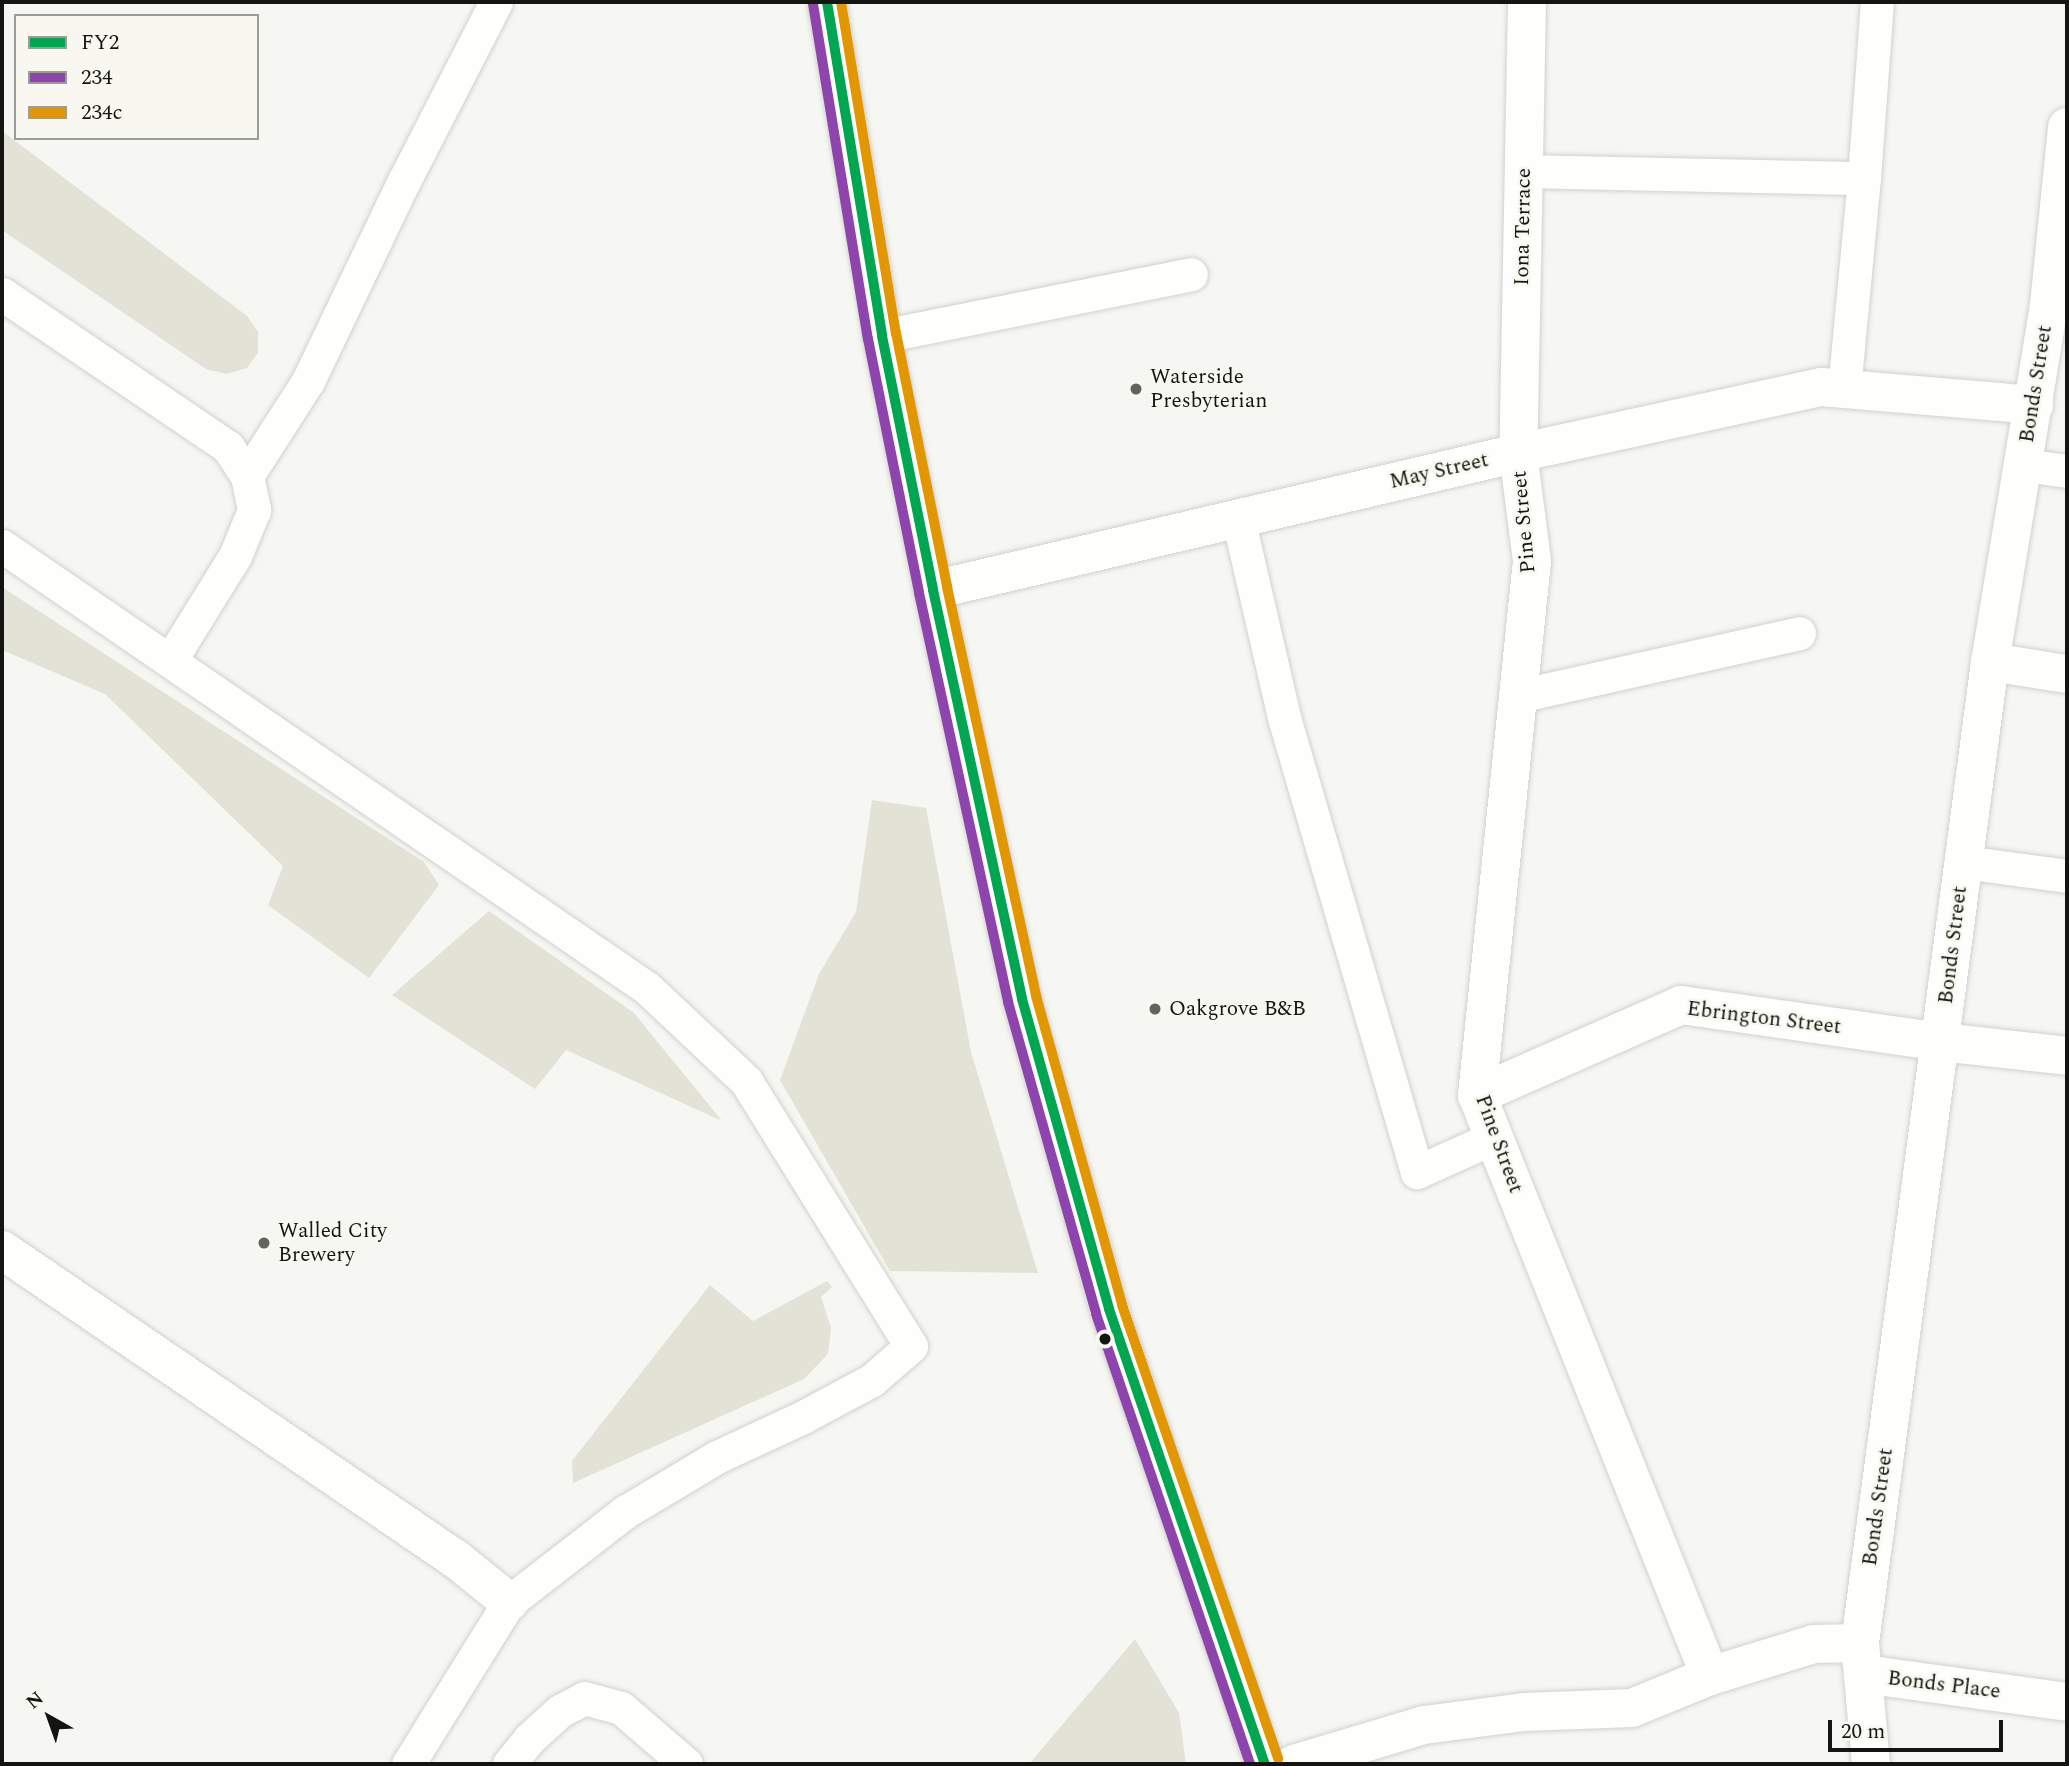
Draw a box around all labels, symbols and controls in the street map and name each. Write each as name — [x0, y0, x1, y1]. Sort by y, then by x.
legend — [14, 14, 259, 140]
text: FY2 — [81, 27, 119, 59]
text: 234 — [81, 62, 113, 94]
text: 234c — [81, 97, 123, 129]
street label: Iona Terrace — [1509, 168, 1537, 286]
street label: Bonds Street — [2014, 323, 2058, 445]
place label: Waterside Presbyterian — [1150, 364, 1267, 414]
marker: Waterside Presbyterian — [1128, 381, 1144, 397]
street label: May Street — [1387, 447, 1491, 495]
street label: Pine Street — [1507, 470, 1541, 574]
street label: Bonds Street — [1933, 885, 1973, 1005]
place label: Oakgrove B&B — [1169, 996, 1306, 1022]
street label: Ebrington Street — [1685, 996, 1843, 1040]
marker: Oakgrove B&B — [1147, 1001, 1163, 1017]
street label: Pine Street — [1470, 1091, 1528, 1197]
place label: Walled City Brewery — [278, 1218, 387, 1268]
marker: Walled City Brewery — [256, 1235, 272, 1251]
unlabelled marker — [1098, 1332, 1112, 1346]
street label: Bonds Street — [1857, 1446, 1899, 1568]
street label: Bonds Place — [1886, 1666, 2002, 1704]
north arrow — [14, 1682, 84, 1752]
text: N — [20, 1684, 50, 1717]
scale bar — [1831, 1706, 2006, 1750]
text: 20 m — [1841, 1716, 1885, 1748]

